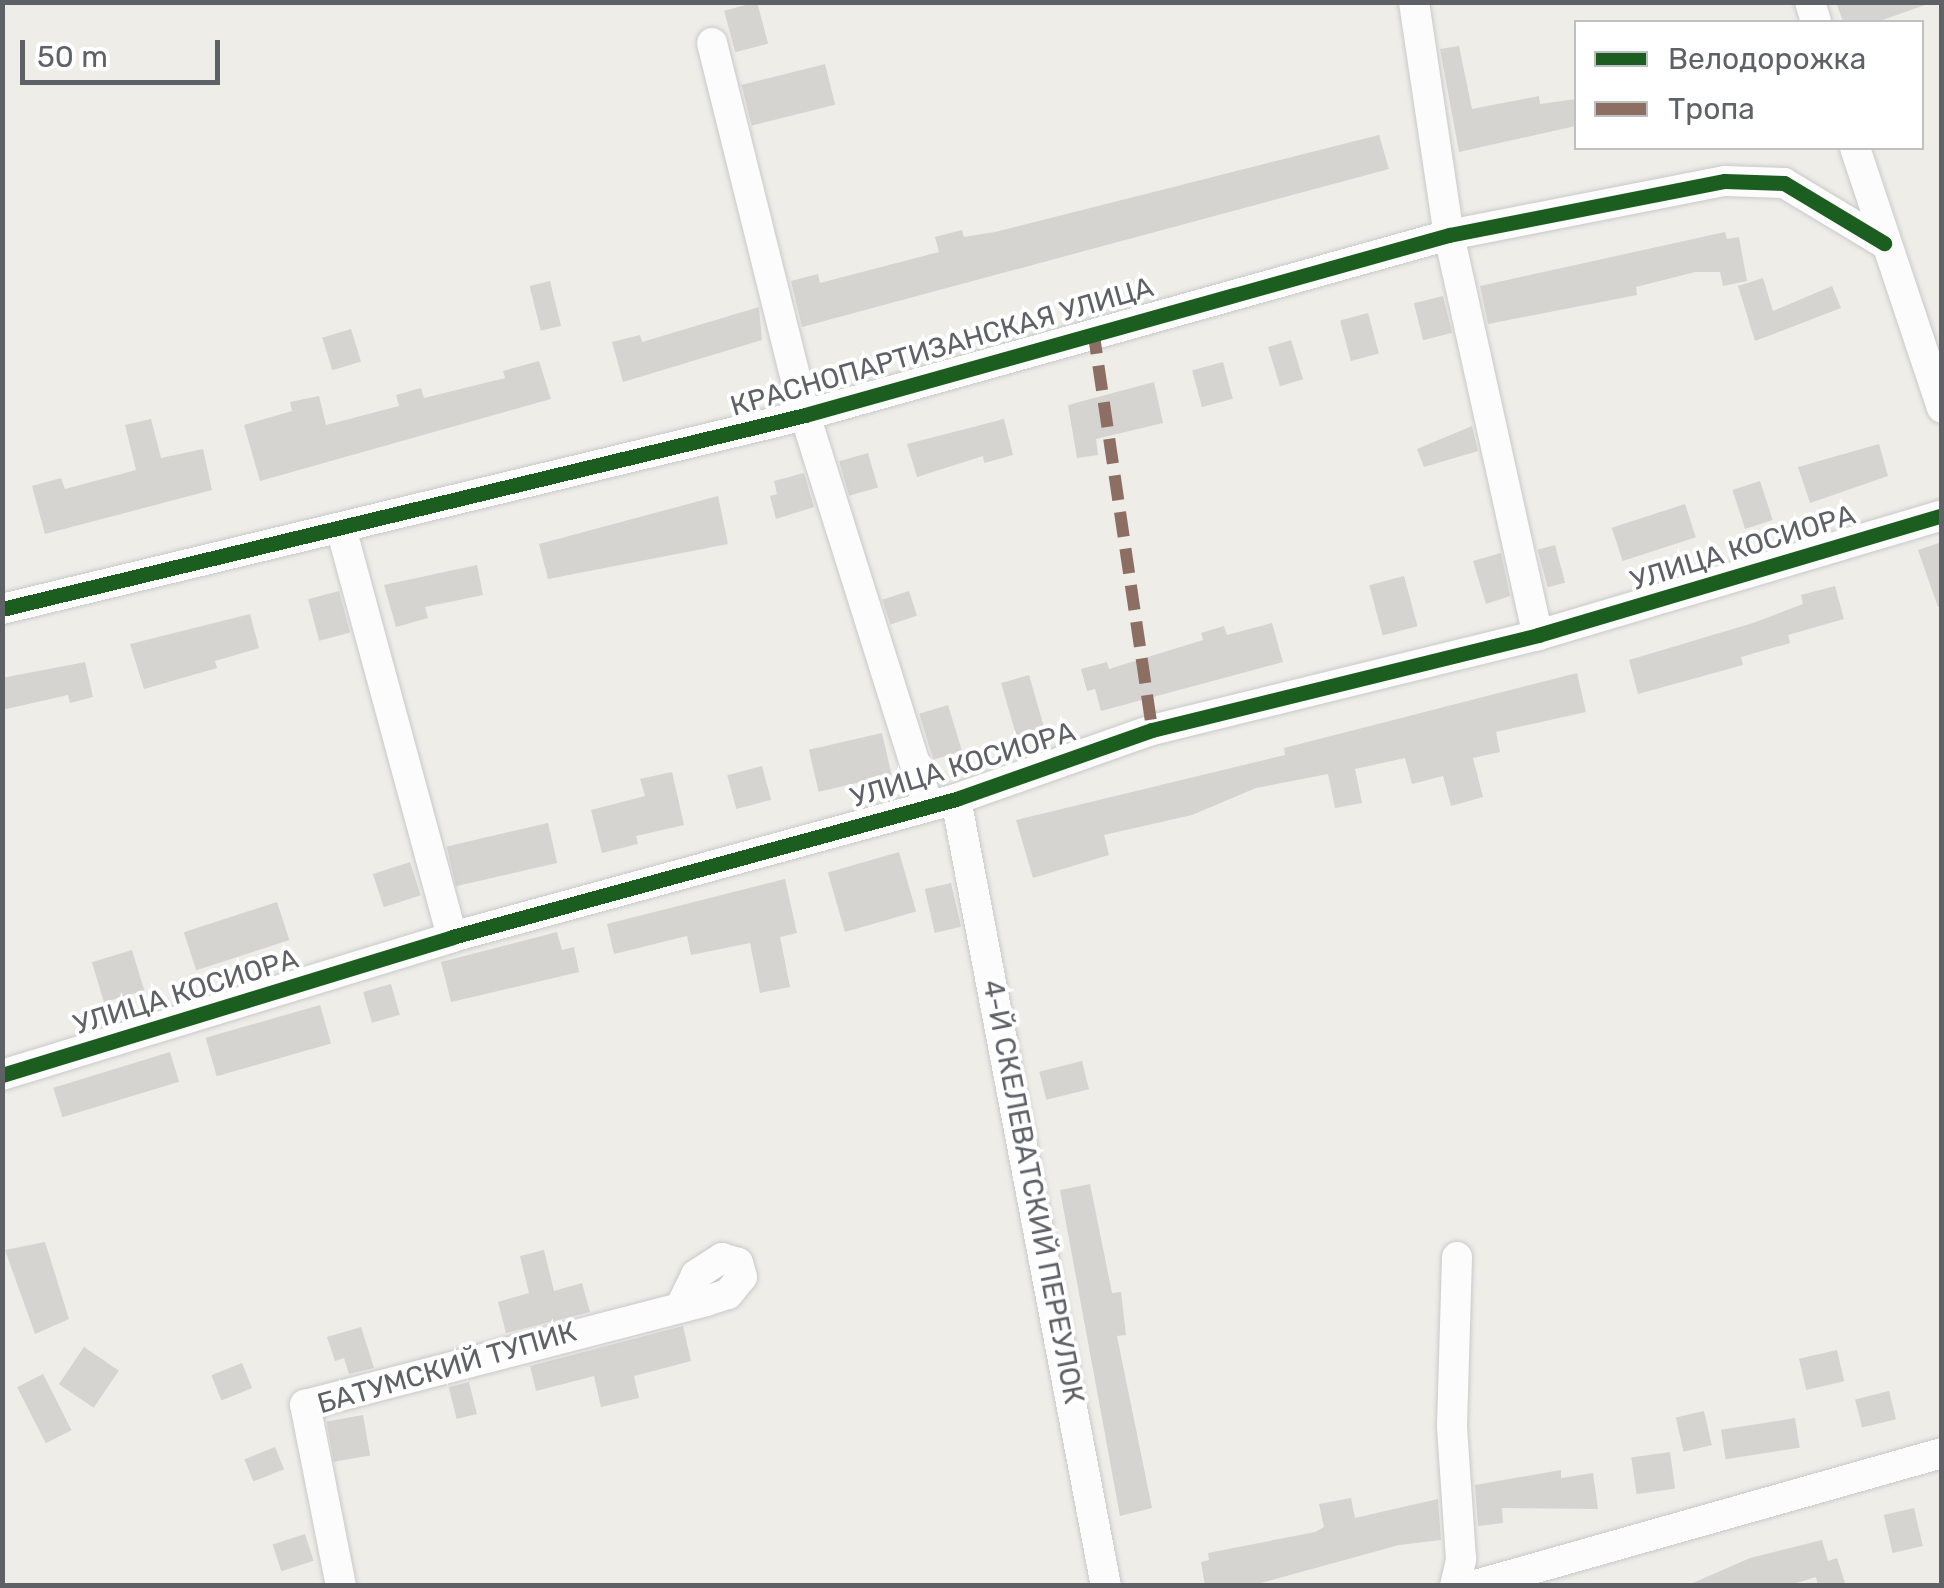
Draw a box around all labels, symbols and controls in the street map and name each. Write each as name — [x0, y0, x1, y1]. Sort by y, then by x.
scale bar — [25, 20, 225, 82]
legend — [1574, 20, 1924, 150]
text: 50 m — [37, 39, 108, 75]
text: Велодорожка — [1668, 41, 1866, 77]
text: Тропа — [1668, 91, 1755, 127]
street label: КРАСНОПАРТИЗАНСКАЯ УЛИЦА — [727, 270, 1157, 424]
street label: УЛИЦА КОСИОРА — [1627, 498, 1859, 598]
street label: УЛИЦА КОСИОРА — [847, 715, 1079, 815]
street label: УЛИЦА КОСИОРА — [70, 942, 302, 1042]
street label: 4-Й СКЕЛЕВАТСКИЙ ПЕРЕУЛОК — [975, 977, 1091, 1407]
street label: БАТУМСКИЙ ТУПИК — [314, 1315, 580, 1421]

